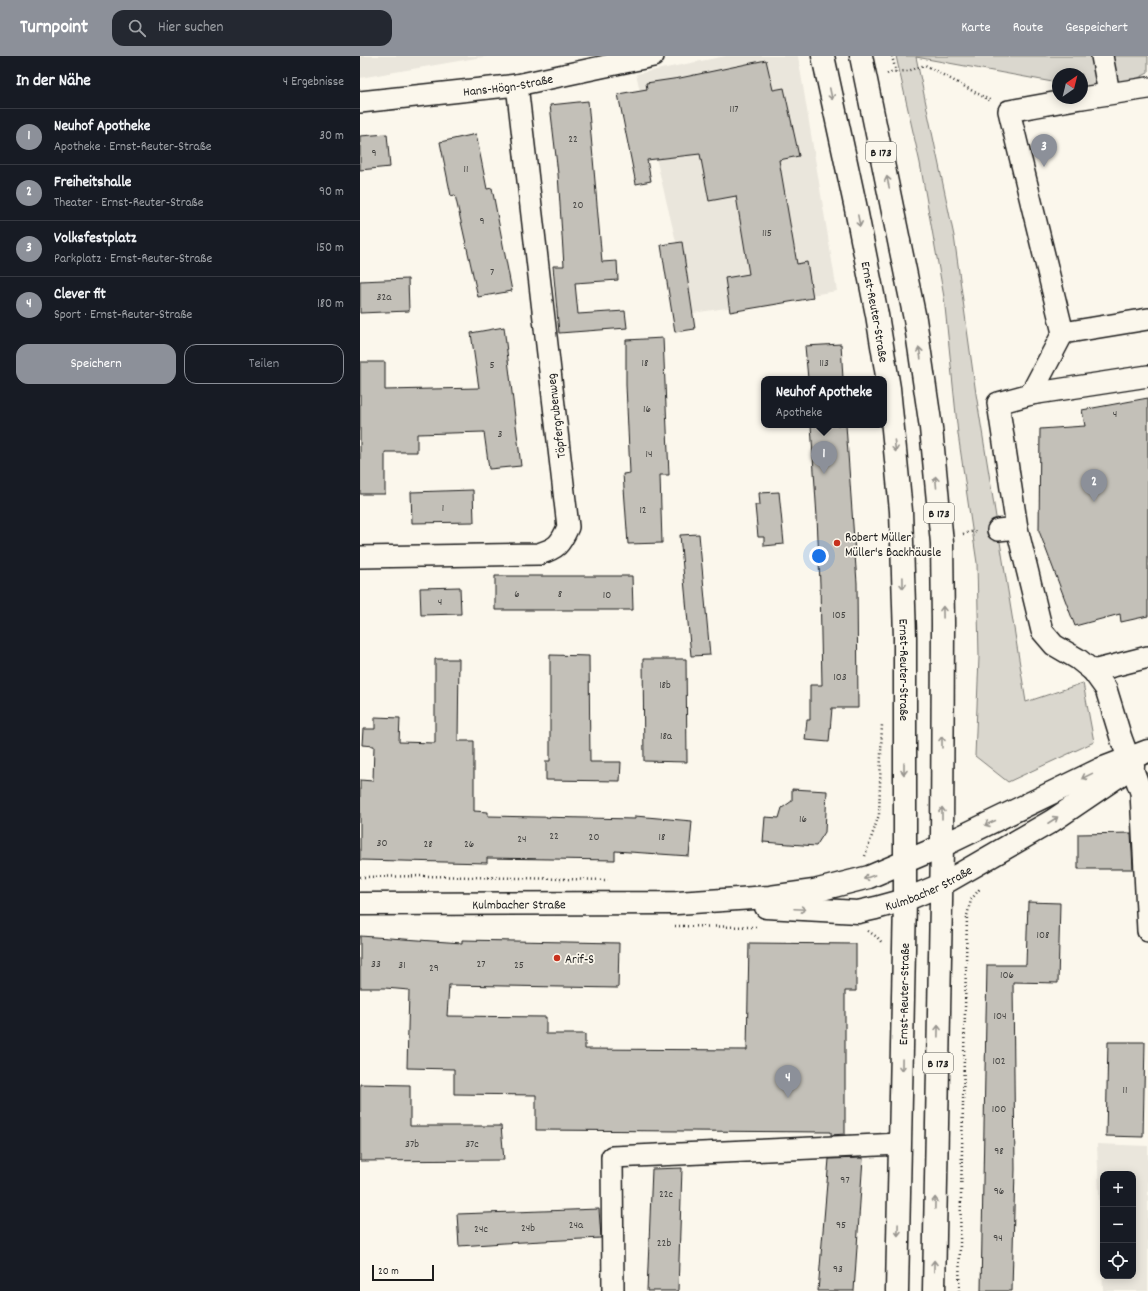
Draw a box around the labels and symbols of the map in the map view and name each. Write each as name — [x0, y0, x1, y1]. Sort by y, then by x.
north arrow — [1052, 68, 1088, 104]
street label: Hans-Högn-Straße — [462, 70, 555, 103]
one-way arrow — [828, 87, 836, 100]
house number: 117 — [729, 102, 739, 118]
house number: 22 — [568, 132, 578, 148]
pin: 3 — [1031, 134, 1057, 167]
road number: B 173 — [866, 142, 896, 162]
house number: 9 — [371, 146, 377, 162]
house number: 11 — [464, 162, 468, 178]
one-way arrow — [883, 176, 891, 189]
house number: 20 — [573, 198, 583, 214]
house number: 9 — [479, 214, 485, 230]
one-way arrow — [855, 214, 863, 227]
house number: 115 — [762, 226, 772, 242]
street label: Ernst-Reuter-Straße — [855, 260, 892, 364]
house number: 7 — [490, 265, 494, 281]
house number: 32a — [377, 290, 392, 306]
one-way arrow — [916, 347, 924, 360]
house number: 18 — [642, 356, 648, 372]
house number: 113 — [819, 356, 829, 372]
house number: 5 — [489, 358, 495, 374]
street label: Töpfergrubenweg — [543, 372, 572, 459]
house number: 16 — [643, 402, 651, 418]
house number: 4 — [1113, 407, 1117, 423]
house number: 3 — [498, 427, 503, 443]
one-way arrow — [891, 439, 899, 452]
pin: 1 — [811, 441, 837, 474]
house number: 14 — [646, 447, 652, 463]
pin: 2 — [1081, 469, 1107, 502]
one-way arrow — [932, 476, 939, 489]
house number: 1 — [442, 501, 444, 517]
house number: 12 — [639, 503, 647, 519]
road number: B 173 — [924, 503, 954, 523]
place label: Robert Müller Müller's Backhäusle — [845, 529, 941, 563]
marker: Robert Müller Müller's Backhäusle — [832, 538, 842, 548]
your location — [809, 546, 829, 566]
one-way arrow — [899, 576, 907, 589]
house number: 6 — [514, 587, 520, 603]
house number: 8 — [558, 587, 562, 603]
house number: 10 — [603, 588, 611, 604]
house number: 4 — [438, 595, 442, 611]
one-way arrow — [939, 606, 946, 619]
house number: 105 — [832, 608, 846, 624]
street label: Ernst-Reuter-Straße — [892, 618, 912, 721]
house number: 103 — [833, 670, 847, 686]
house number: 18b — [659, 678, 671, 694]
house number: 18a — [660, 729, 673, 745]
one-way arrow — [938, 736, 946, 749]
one-way arrow — [900, 762, 908, 775]
one-way arrow — [1081, 773, 1093, 780]
one-way arrow — [938, 807, 946, 820]
house number: 16 — [799, 812, 807, 828]
one-way arrow — [1047, 816, 1058, 824]
one-way arrow — [984, 820, 996, 827]
house number: 22 — [549, 829, 559, 845]
house number: 20 — [589, 830, 599, 846]
house number: 18 — [659, 830, 665, 846]
house number: 24 — [517, 832, 527, 848]
house number: 30 — [377, 836, 387, 852]
house number: 28 — [423, 837, 433, 853]
house number: 26 — [464, 837, 474, 853]
street label: Kulmbacher Straße — [883, 862, 977, 917]
one-way arrow — [863, 873, 875, 881]
street label: Kulmbacher Straße — [472, 896, 566, 916]
one-way arrow — [793, 906, 806, 913]
house number: 108 — [1037, 928, 1049, 944]
street label: Ernst-Reuter-Straße — [895, 942, 916, 1045]
place label: Arif-S — [565, 951, 594, 970]
marker: Arif-S — [552, 953, 562, 963]
house number: 33 — [371, 957, 381, 973]
house number: 27 — [476, 957, 486, 973]
house number: 31 — [398, 958, 406, 974]
house number: 25 — [514, 958, 524, 974]
house number: 29 — [429, 961, 439, 977]
house number: 106 — [1000, 968, 1014, 984]
house number: 104 — [994, 1009, 1006, 1025]
one-way arrow — [934, 1025, 942, 1038]
road number: B 173 — [923, 1053, 953, 1073]
house number: 102 — [992, 1054, 1006, 1070]
one-way arrow — [898, 1058, 905, 1071]
pin: 4 — [775, 1065, 801, 1098]
house number: 11 — [1123, 1083, 1127, 1099]
house number: 100 — [992, 1102, 1006, 1118]
house number: 37b — [405, 1137, 419, 1153]
house number: 37c — [465, 1137, 479, 1153]
house number: 98 — [994, 1144, 1004, 1160]
house number: 97 — [840, 1173, 850, 1189]
house number: 96 — [994, 1184, 1004, 1200]
house number: 22c — [659, 1187, 673, 1203]
one-way arrow — [931, 1197, 939, 1210]
house number: 24a — [569, 1218, 584, 1234]
house number: 95 — [836, 1218, 846, 1234]
house number: 24b — [521, 1221, 535, 1237]
house number: 24c — [474, 1222, 488, 1238]
one-way arrow — [894, 1223, 902, 1236]
house number: 94 — [993, 1231, 1003, 1247]
house number: 22b — [657, 1236, 671, 1252]
one-way arrow — [930, 1260, 938, 1273]
house number: 93 — [833, 1262, 843, 1278]
scale bar — [372, 1263, 434, 1282]

